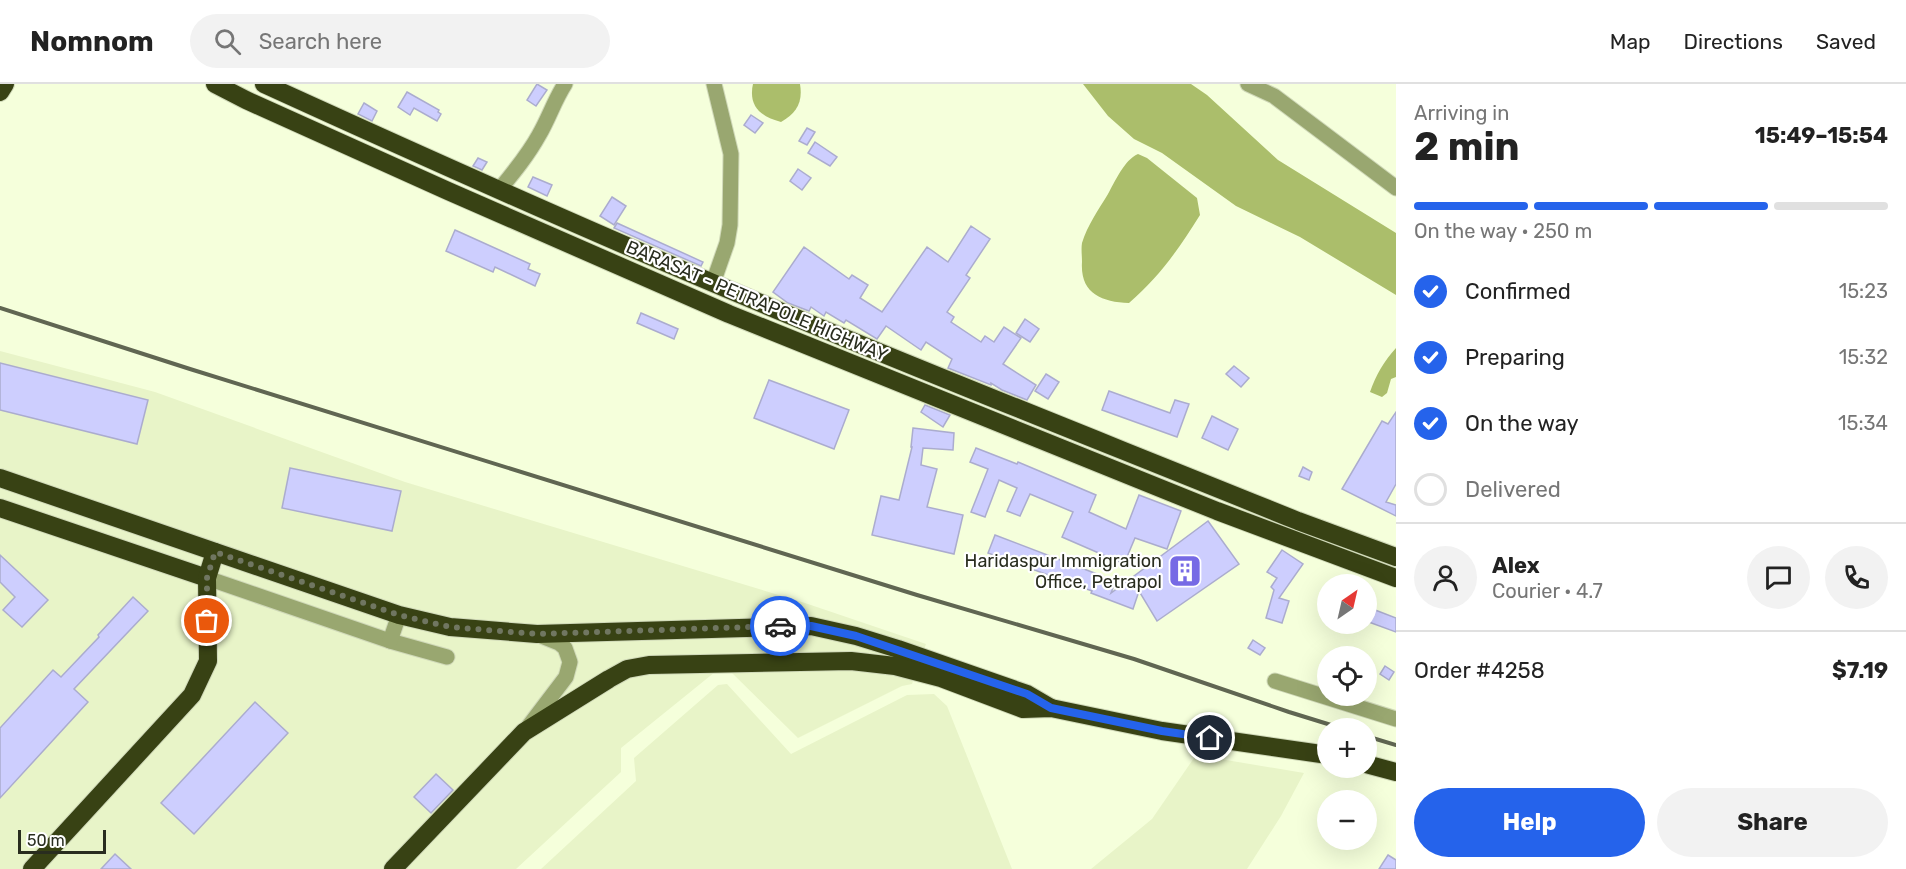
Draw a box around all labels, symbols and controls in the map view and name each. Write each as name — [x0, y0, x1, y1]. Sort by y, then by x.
search box — [190, 14, 610, 68]
text: Nomnom — [30, 25, 154, 58]
icon: search — [211, 25, 244, 58]
text: Search here — [259, 28, 382, 55]
text: Map — [1610, 29, 1651, 54]
text: Directions — [1684, 29, 1783, 54]
text: Saved — [1816, 29, 1876, 54]
text: Arriving in — [1414, 101, 1509, 125]
text: 15:49–15:54 — [1755, 122, 1888, 149]
text: 2 min — [1414, 124, 1520, 170]
text: On the way · 250 m — [1414, 219, 1592, 243]
street label: BARASAT - PETRAPOLE HIGHWAY — [623, 236, 891, 366]
icon: check — [1414, 275, 1447, 308]
text: Confirmed — [1465, 278, 1571, 305]
text: 15:23 — [1839, 279, 1888, 303]
icon: check — [1414, 341, 1447, 374]
text: Preparing — [1465, 344, 1565, 371]
text: 15:32 — [1839, 345, 1888, 369]
icon: check — [1414, 407, 1447, 440]
text: On the way — [1465, 410, 1579, 437]
text: 15:34 — [1838, 411, 1888, 435]
text: Delivered — [1465, 476, 1561, 503]
button: person — [1414, 546, 1477, 609]
button: chat — [1747, 546, 1810, 609]
button: phone — [1825, 546, 1888, 609]
place label: Haridaspur Immigration Office, Petrapol — [965, 550, 1162, 593]
text: Alex — [1492, 552, 1540, 579]
building icon: Haridaspur Immigration Office, Petrapol — [1167, 553, 1203, 589]
north arrow — [1317, 574, 1377, 634]
map controls — [1317, 574, 1377, 850]
text: Courier · 4.7 — [1492, 579, 1603, 603]
pin — [181, 595, 232, 646]
courier — [750, 596, 810, 656]
icon: bag — [190, 604, 223, 637]
icon: car — [764, 610, 797, 643]
button: locate — [1317, 646, 1377, 706]
text: Order #4258 — [1414, 657, 1545, 684]
text: $7.19 — [1832, 657, 1888, 684]
pin — [1184, 712, 1235, 763]
button: + — [1317, 718, 1377, 778]
icon: home — [1193, 721, 1226, 754]
button: Help — [1414, 788, 1645, 857]
button: Share — [1657, 788, 1888, 857]
button: − — [1317, 790, 1377, 850]
scale bar — [18, 827, 106, 854]
text: 50 m — [27, 831, 65, 850]

